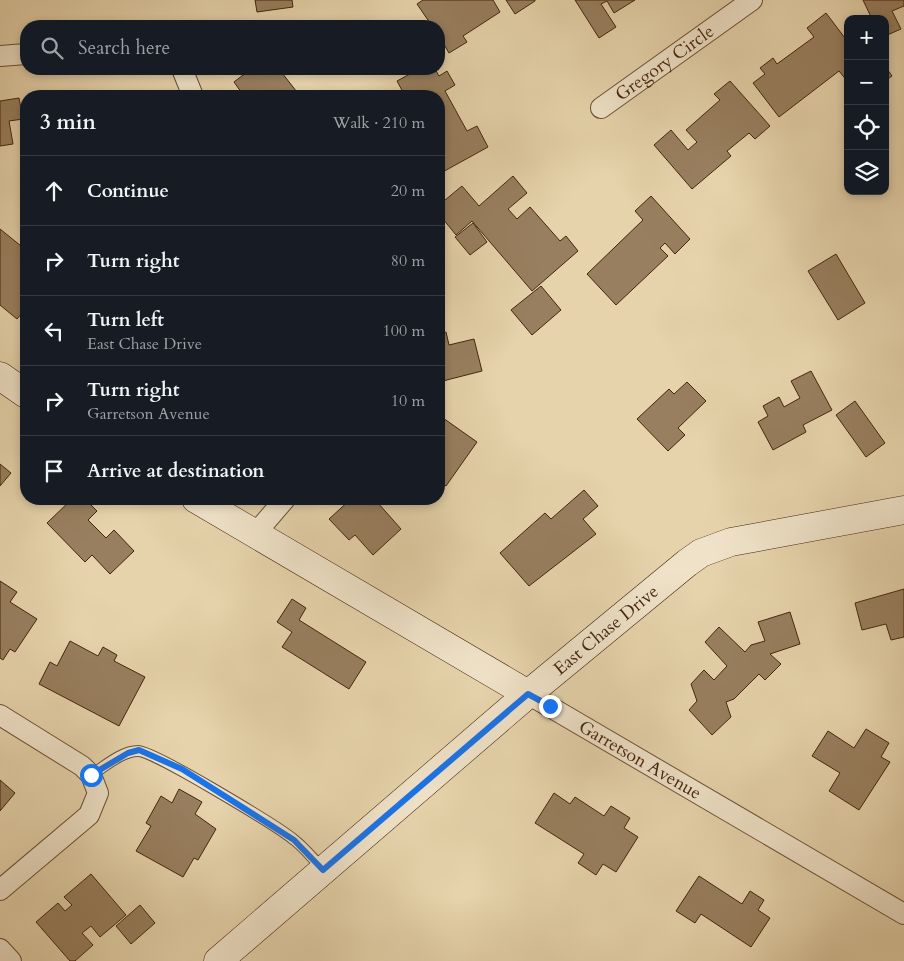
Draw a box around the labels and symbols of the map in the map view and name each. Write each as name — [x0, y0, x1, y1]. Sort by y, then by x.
street label: Gregory Circle — [610, 19, 719, 107]
street label: East Chase Drive — [548, 579, 664, 681]
route end — [539, 695, 562, 718]
street label: Garretson Avenue — [574, 714, 706, 805]
route start — [80, 764, 103, 787]

